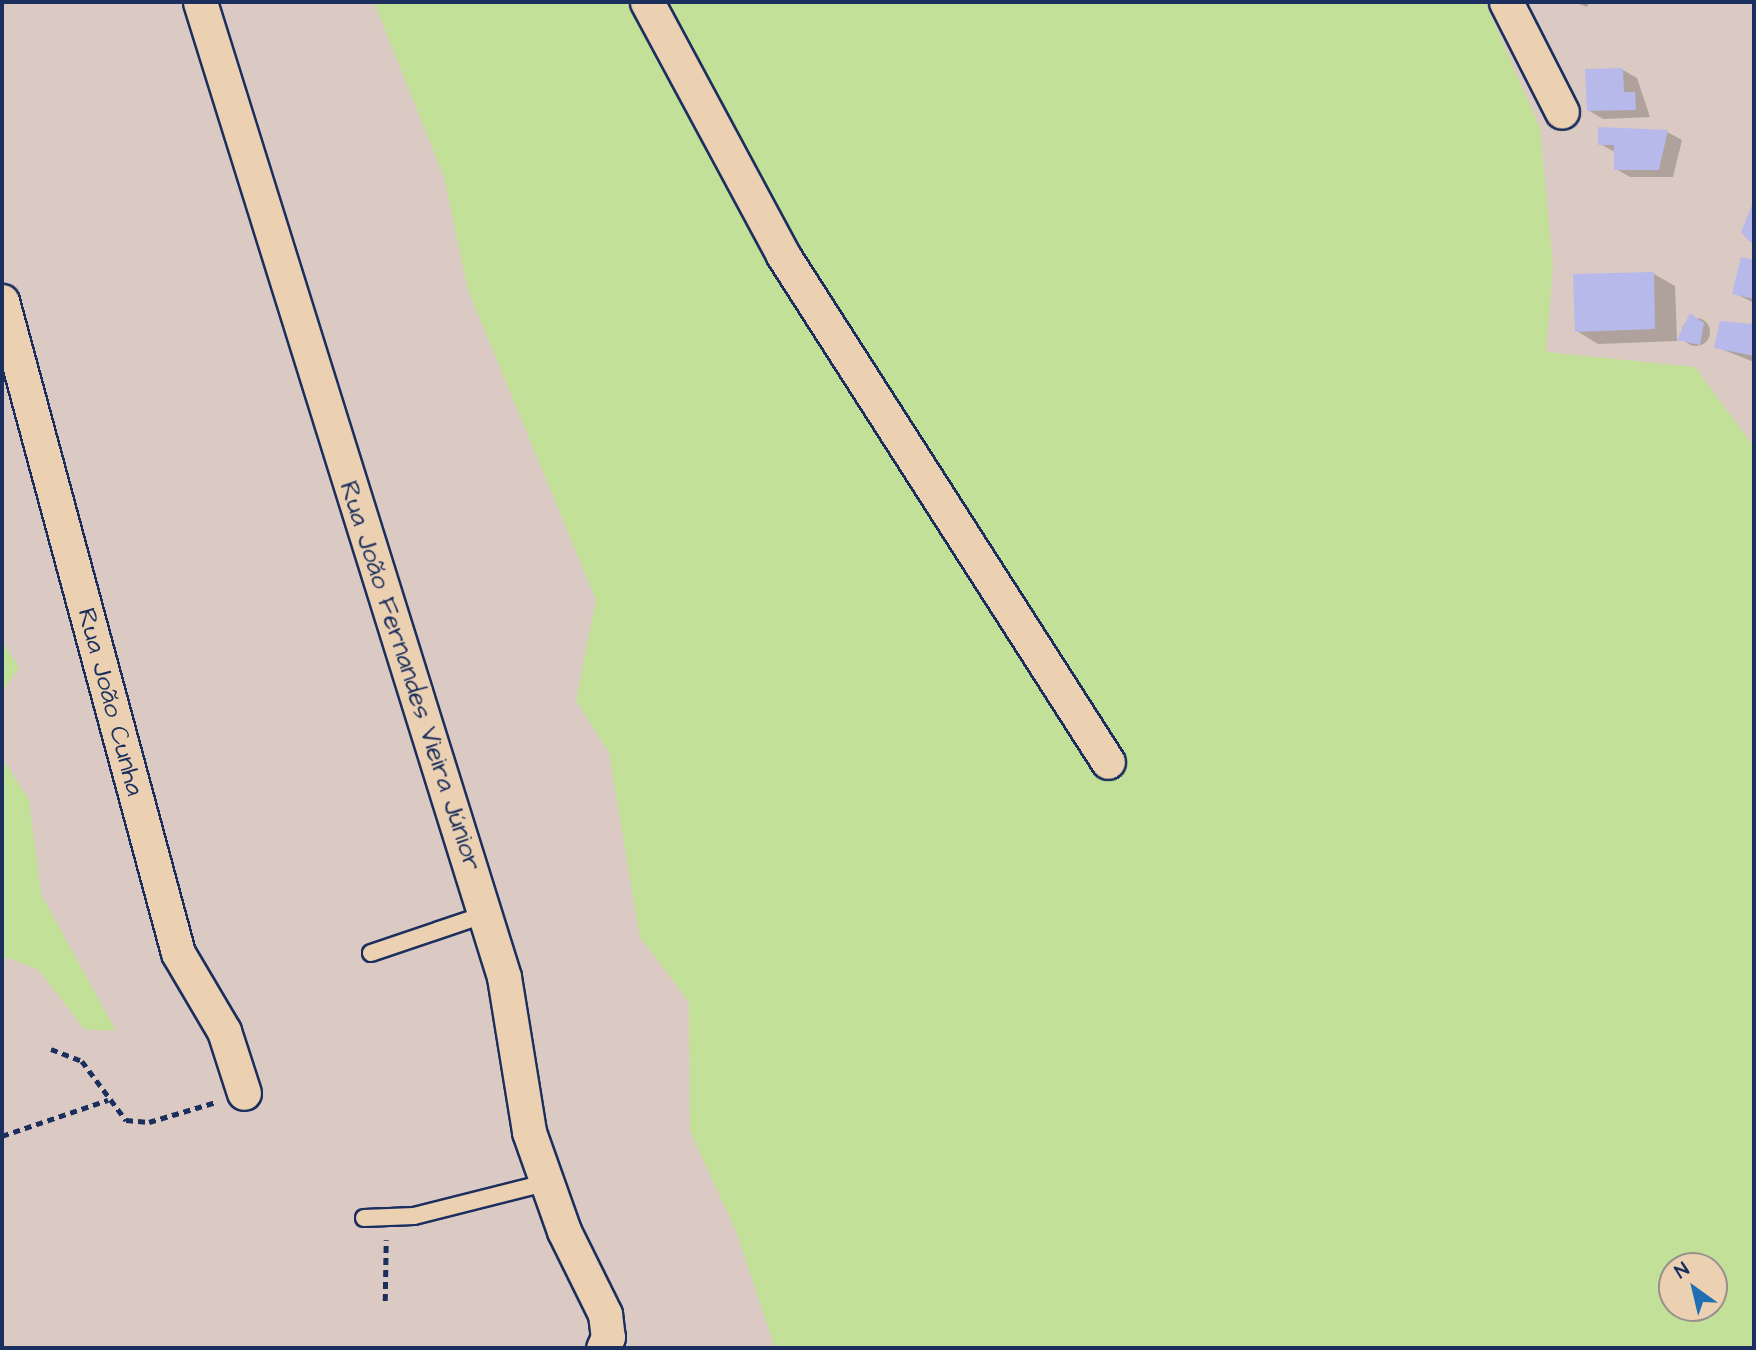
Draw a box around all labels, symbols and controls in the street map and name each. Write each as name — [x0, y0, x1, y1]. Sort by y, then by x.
street label: Rua João Fernandes Vieira Júnior — [332, 477, 488, 875]
street label: Rua João Cunha — [70, 605, 150, 799]
north arrow — [1658, 1252, 1728, 1322]
text: N — [1670, 1256, 1695, 1285]

